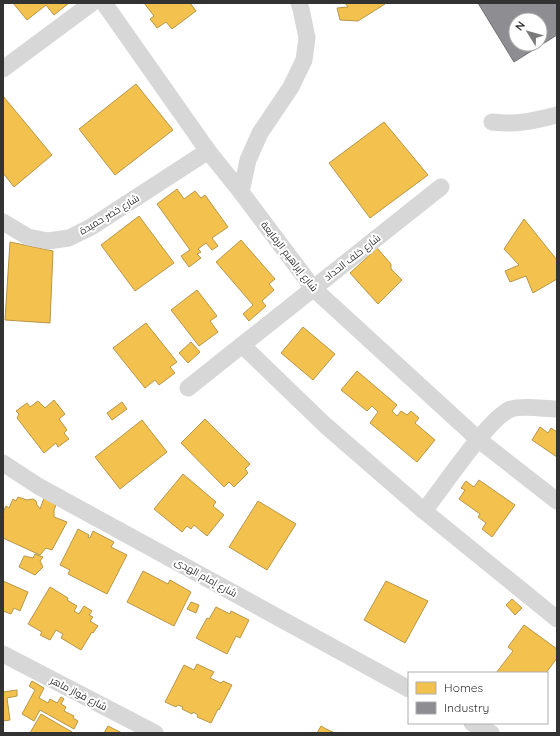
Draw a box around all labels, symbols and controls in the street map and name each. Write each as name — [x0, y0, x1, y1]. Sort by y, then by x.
north arrow — [508, 12, 548, 52]
text: N — [512, 19, 528, 33]
street label: شارع خضر حميدة — [77, 191, 142, 238]
street label: شارع إبراهيم الرفايعة — [257, 219, 321, 295]
street label: شارع خلف الحداد — [321, 231, 383, 284]
street label: شارع إمام الهدى — [172, 555, 239, 601]
legend — [408, 672, 548, 724]
street label: شارع فواز ماهر — [47, 673, 109, 713]
text: Homes — [444, 680, 484, 695]
text: Industry — [444, 700, 489, 715]

